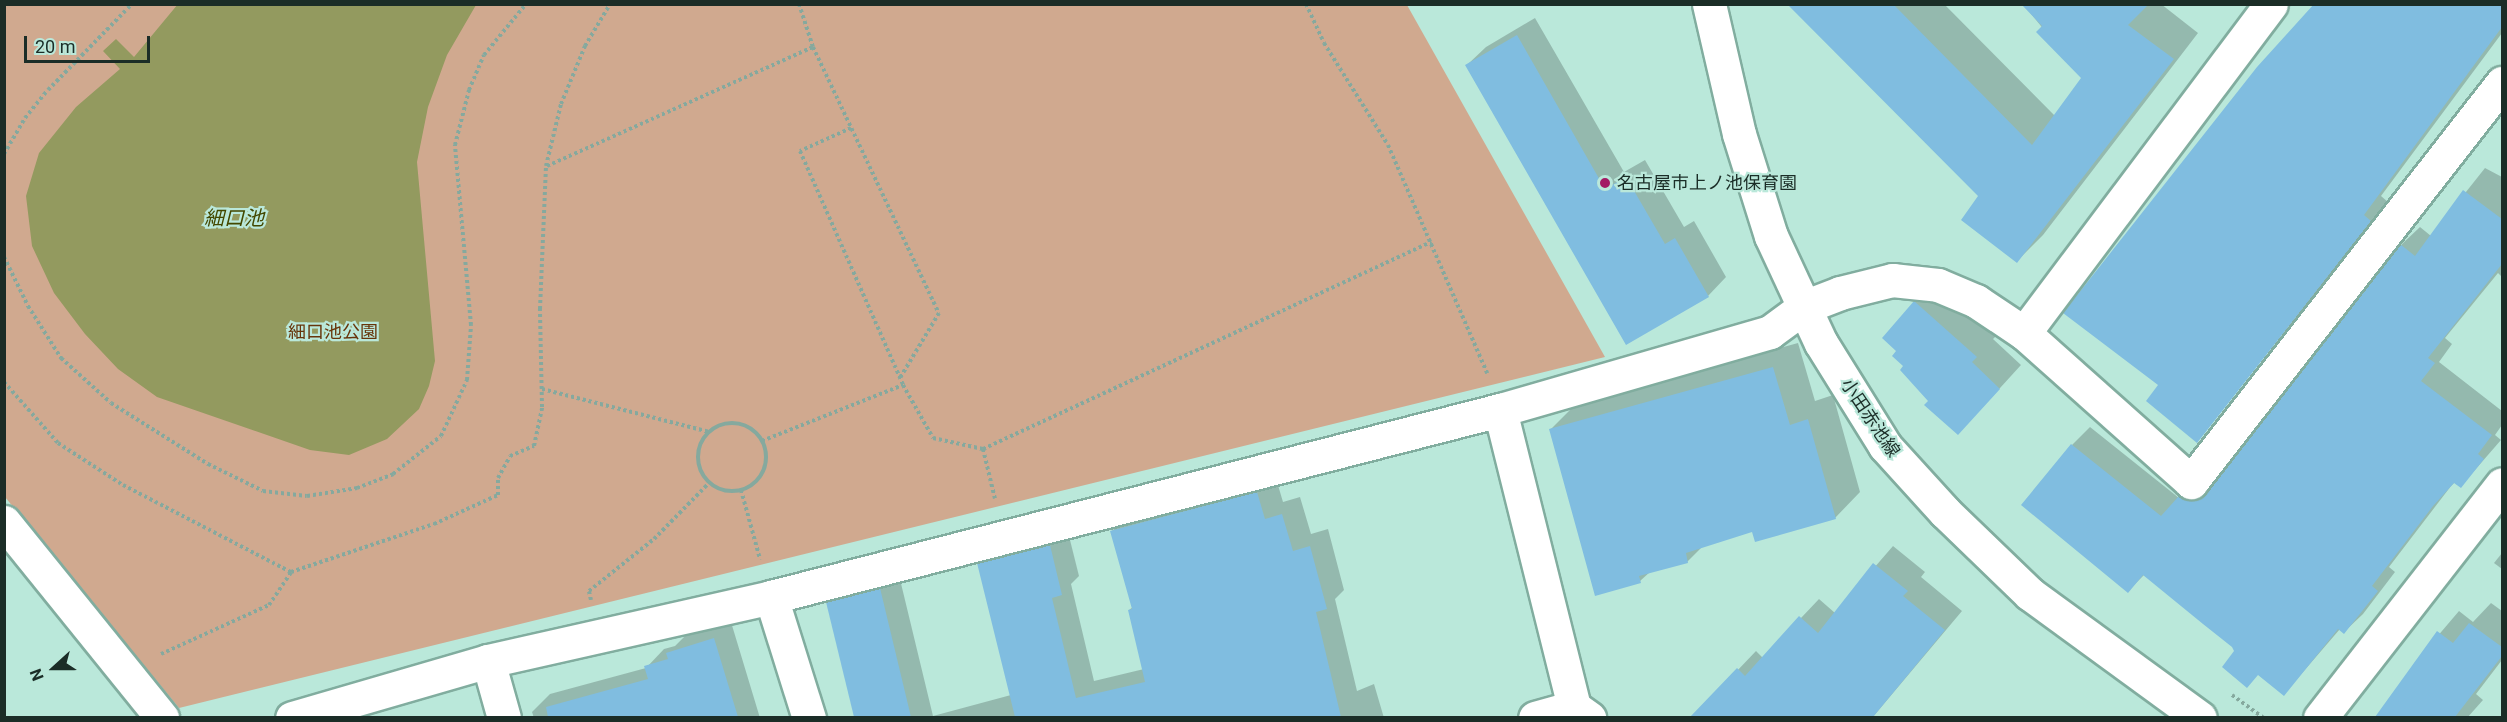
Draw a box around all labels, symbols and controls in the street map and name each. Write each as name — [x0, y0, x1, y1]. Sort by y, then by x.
scale bar — [27, 24, 153, 62]
text: 20 m — [35, 36, 75, 57]
place label: 名古屋市上ノ池保育園 — [1617, 172, 1797, 194]
marker: 名古屋市上ノ池保育園 — [1598, 176, 1612, 190]
water label: 細口池 — [204, 206, 264, 230]
park label: 細口池公園 — [288, 321, 378, 343]
street label: 小田赤池線 — [1836, 375, 1904, 461]
north arrow — [24, 638, 84, 698]
text: N — [26, 666, 48, 683]

